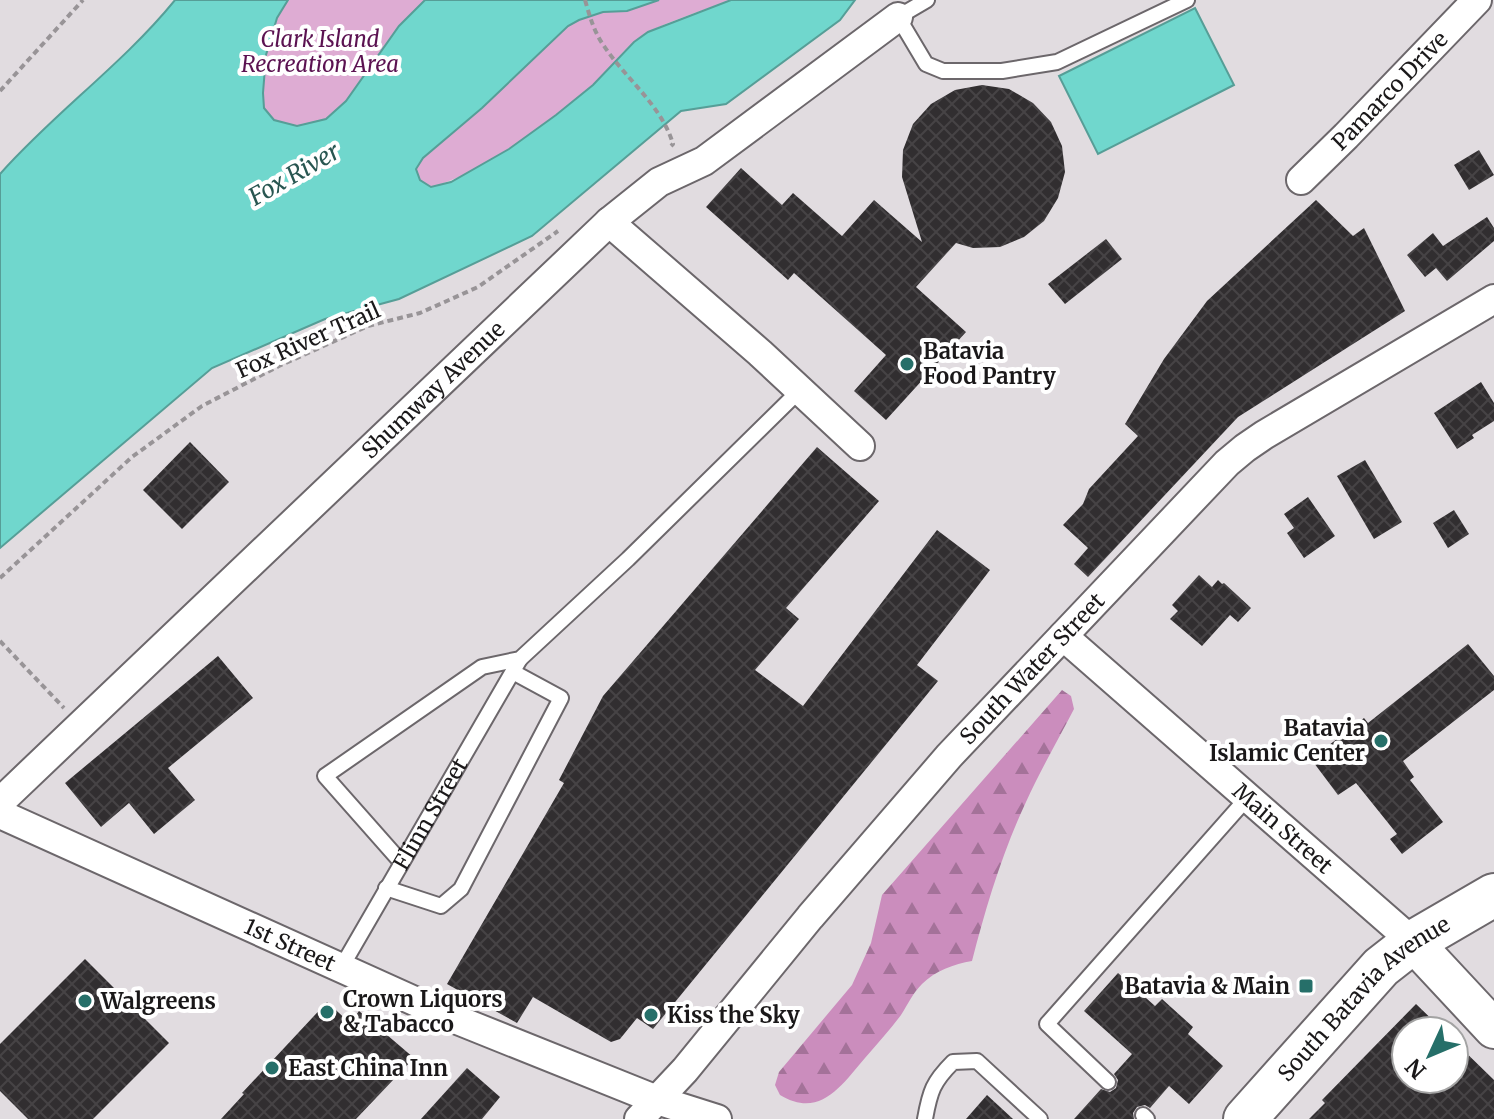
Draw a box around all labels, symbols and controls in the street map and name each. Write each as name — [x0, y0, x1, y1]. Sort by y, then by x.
park label: Clark Island Recreation Area — [241, 25, 399, 78]
street label: Pamarco Drive — [1326, 25, 1453, 156]
water label: Fox River — [242, 135, 346, 213]
street label: Fox River Trail — [231, 296, 385, 384]
street label: Shumway Avenue — [356, 315, 510, 464]
place label: Batavia Food Pantry — [923, 337, 1057, 390]
marker: Batavia Food Pantry — [898, 355, 916, 373]
street label: South Water Street — [954, 587, 1111, 750]
place label: Batavia Islamic Center — [1209, 714, 1365, 767]
marker: Batavia Islamic Center — [1372, 732, 1390, 750]
street label: Flinn Street — [387, 753, 474, 875]
street label: Main Street — [1227, 777, 1339, 880]
street label: South Batavia Avenue — [1272, 910, 1455, 1087]
street label: 1st Street — [240, 912, 340, 978]
place label: Batavia & Main — [1124, 972, 1290, 1000]
marker: Batavia & Main — [1297, 977, 1315, 995]
place label: Crown Liquors & Tabacco — [343, 985, 503, 1038]
place label: Walgreens — [100, 987, 216, 1015]
marker: Walgreens — [76, 992, 94, 1010]
place label: Kiss the Sky — [667, 1001, 801, 1029]
marker: Crown Liquors & Tabacco — [318, 1003, 336, 1021]
marker: Kiss the Sky — [642, 1006, 660, 1024]
north arrow — [1390, 1015, 1470, 1095]
text: N — [1399, 1052, 1432, 1085]
place label: East China Inn — [288, 1054, 448, 1082]
marker: East China Inn — [263, 1059, 281, 1077]

